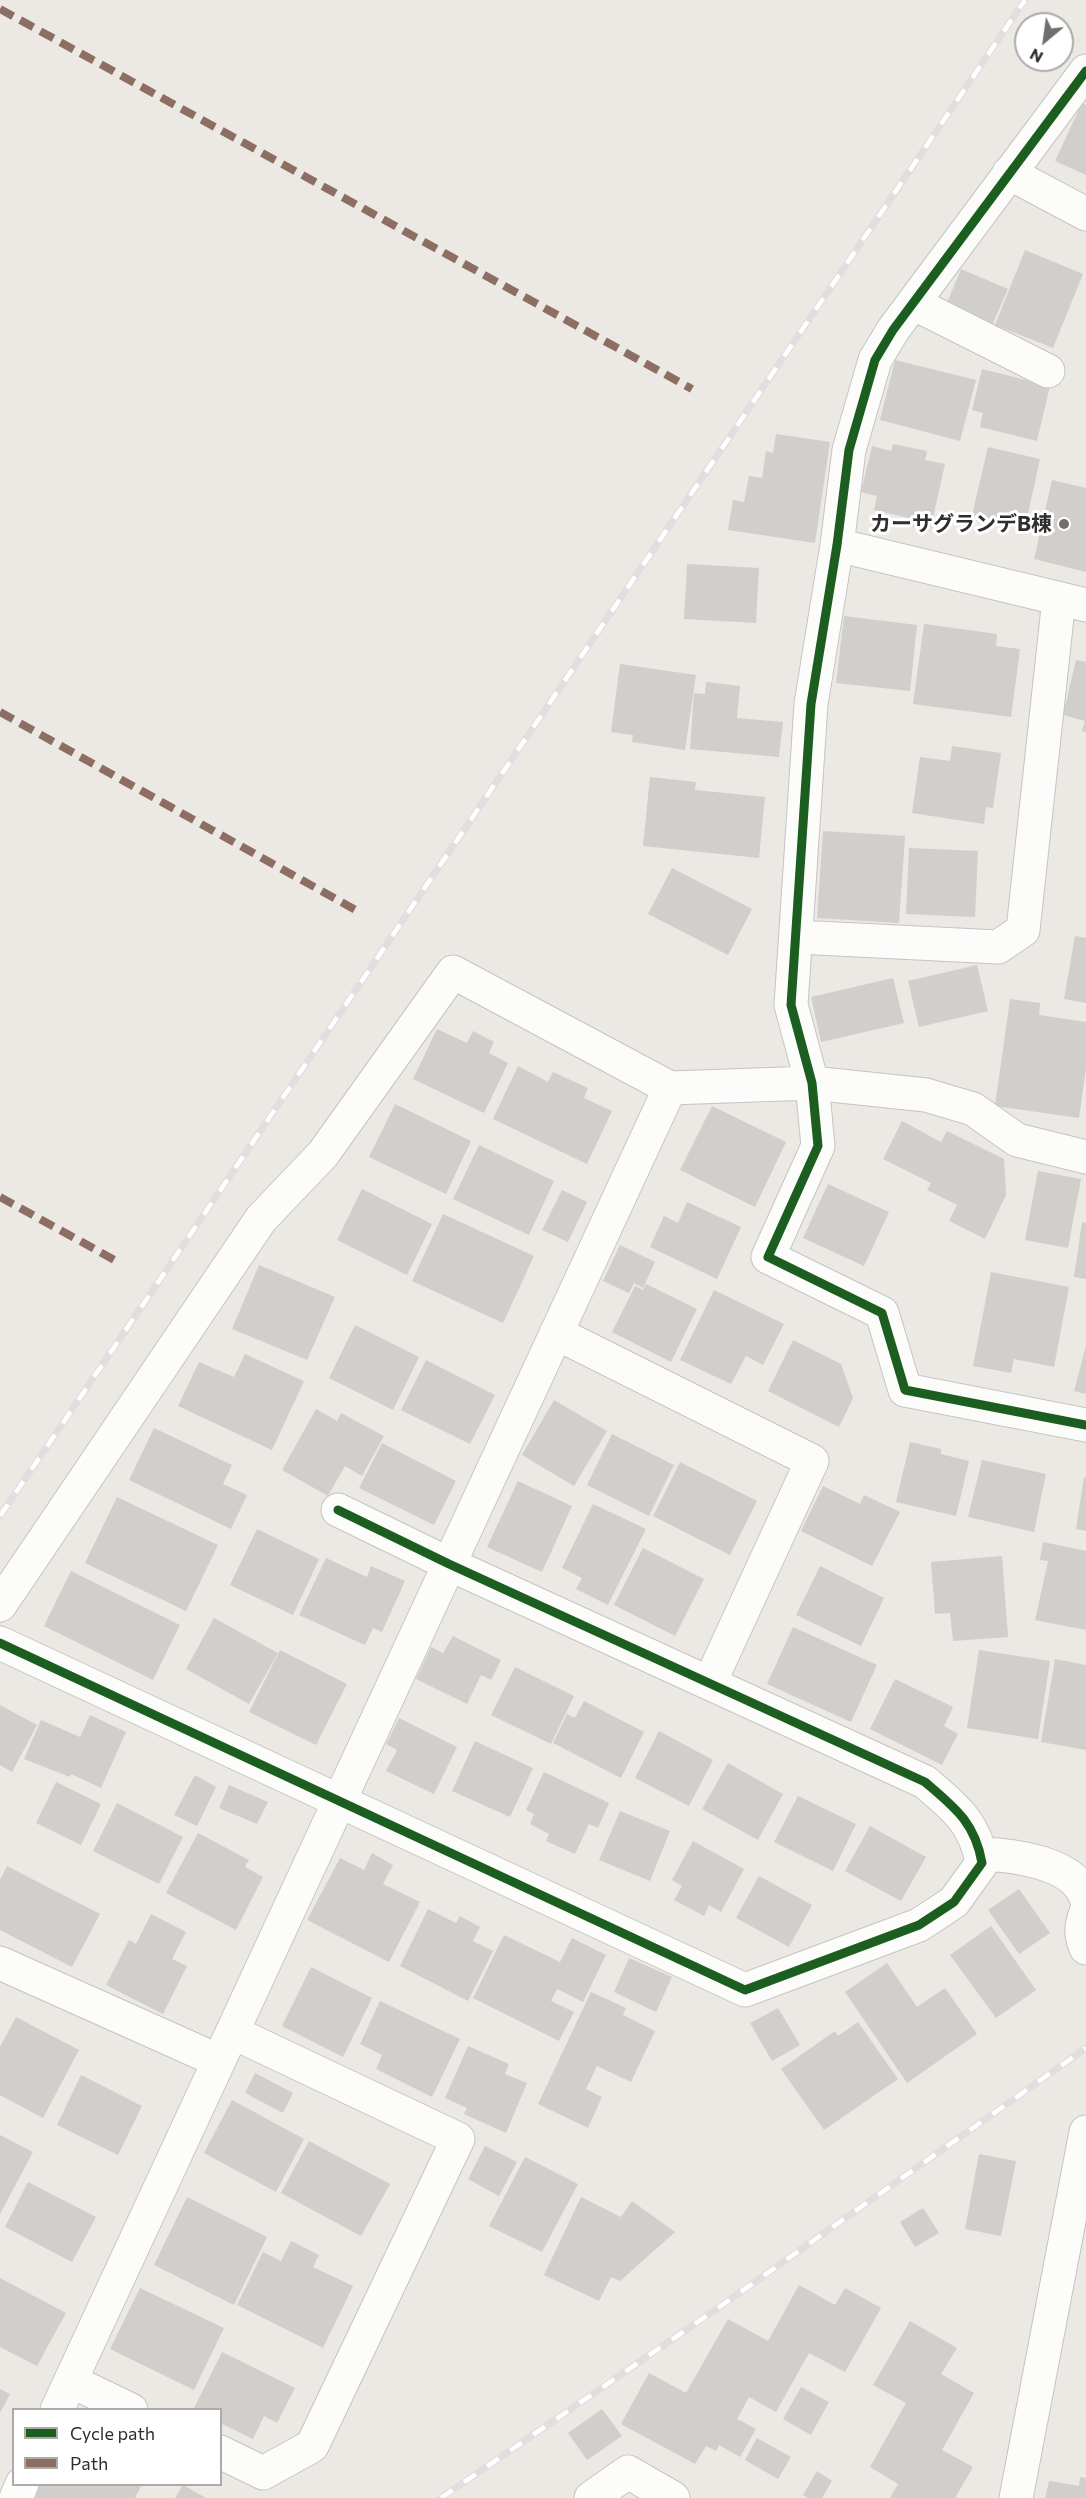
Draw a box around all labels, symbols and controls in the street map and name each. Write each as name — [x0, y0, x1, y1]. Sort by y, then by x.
north arrow — [1014, 12, 1074, 72]
text: N — [1026, 45, 1046, 68]
place label: カーサグランデB棟 — [870, 511, 1052, 537]
marker: カーサグランデB棟 — [1057, 517, 1071, 531]
legend — [12, 2408, 222, 2486]
text: Cycle path — [70, 2422, 155, 2444]
text: Path — [70, 2452, 108, 2474]

